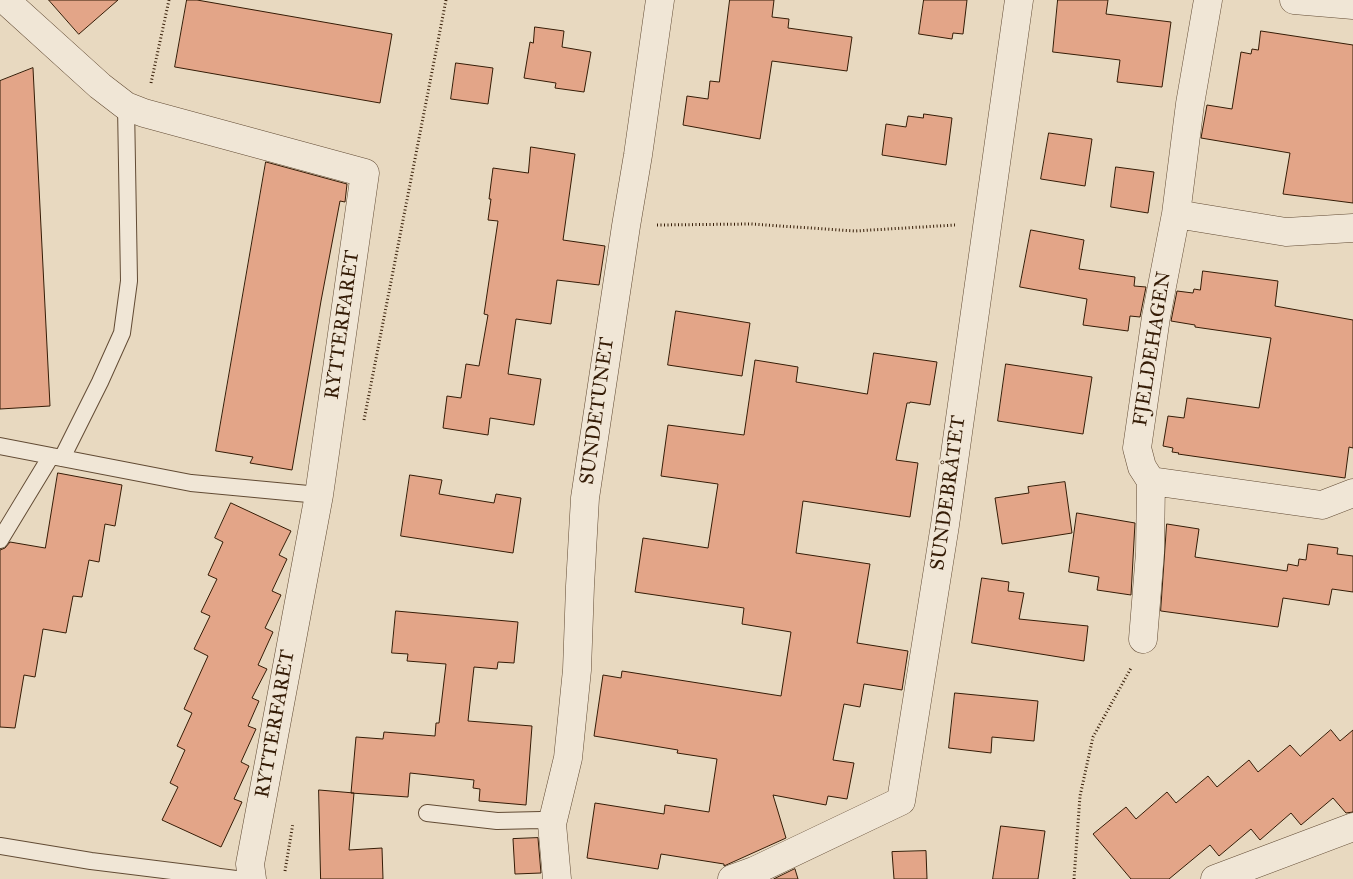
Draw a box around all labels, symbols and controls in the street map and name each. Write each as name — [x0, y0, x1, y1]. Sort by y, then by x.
street label: RYTTERFARET — [321, 249, 365, 401]
street label: FJELDEHAGEN — [1129, 270, 1177, 428]
street label: SUNDETUNET — [576, 336, 620, 486]
street label: SUNDEBRÅTET — [926, 414, 972, 572]
street label: RYTTERFARET — [251, 648, 301, 800]

